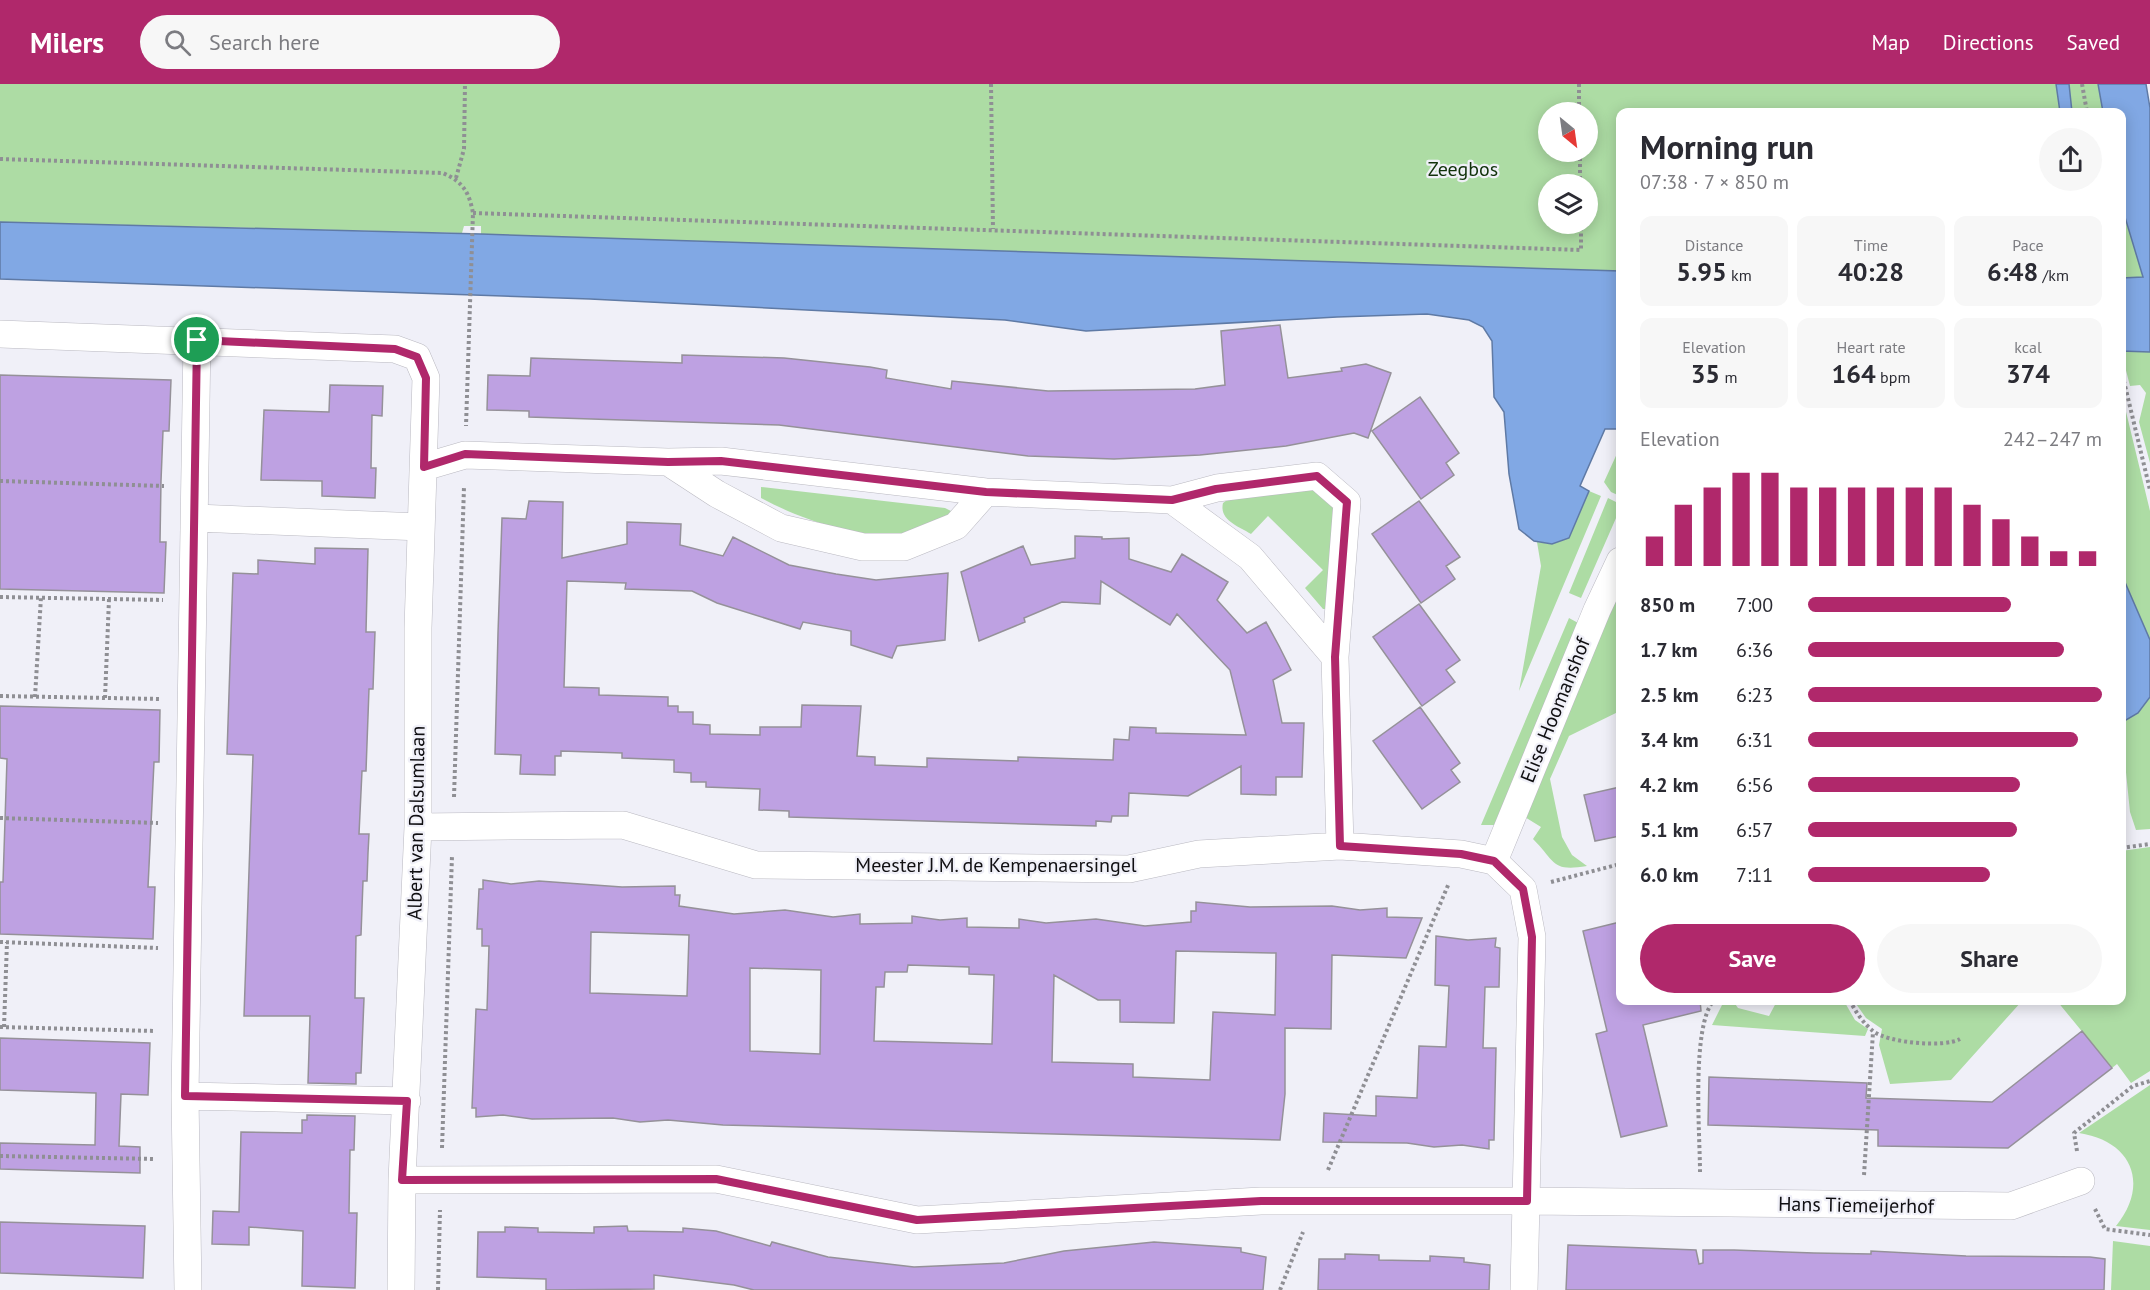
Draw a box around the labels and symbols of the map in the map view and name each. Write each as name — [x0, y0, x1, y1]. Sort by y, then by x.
north arrow — [1538, 102, 1598, 162]
park label: Zeegbos — [1428, 156, 1498, 182]
pin — [171, 314, 222, 365]
street label: Elise Hoomanshof — [1514, 632, 1597, 786]
street label: Albert van Dalsumlaan — [401, 726, 431, 920]
street label: Meester J.M. de Kempenaersingel — [855, 852, 1137, 878]
street label: Hans Tiemeijerhof — [1778, 1191, 1936, 1219]

